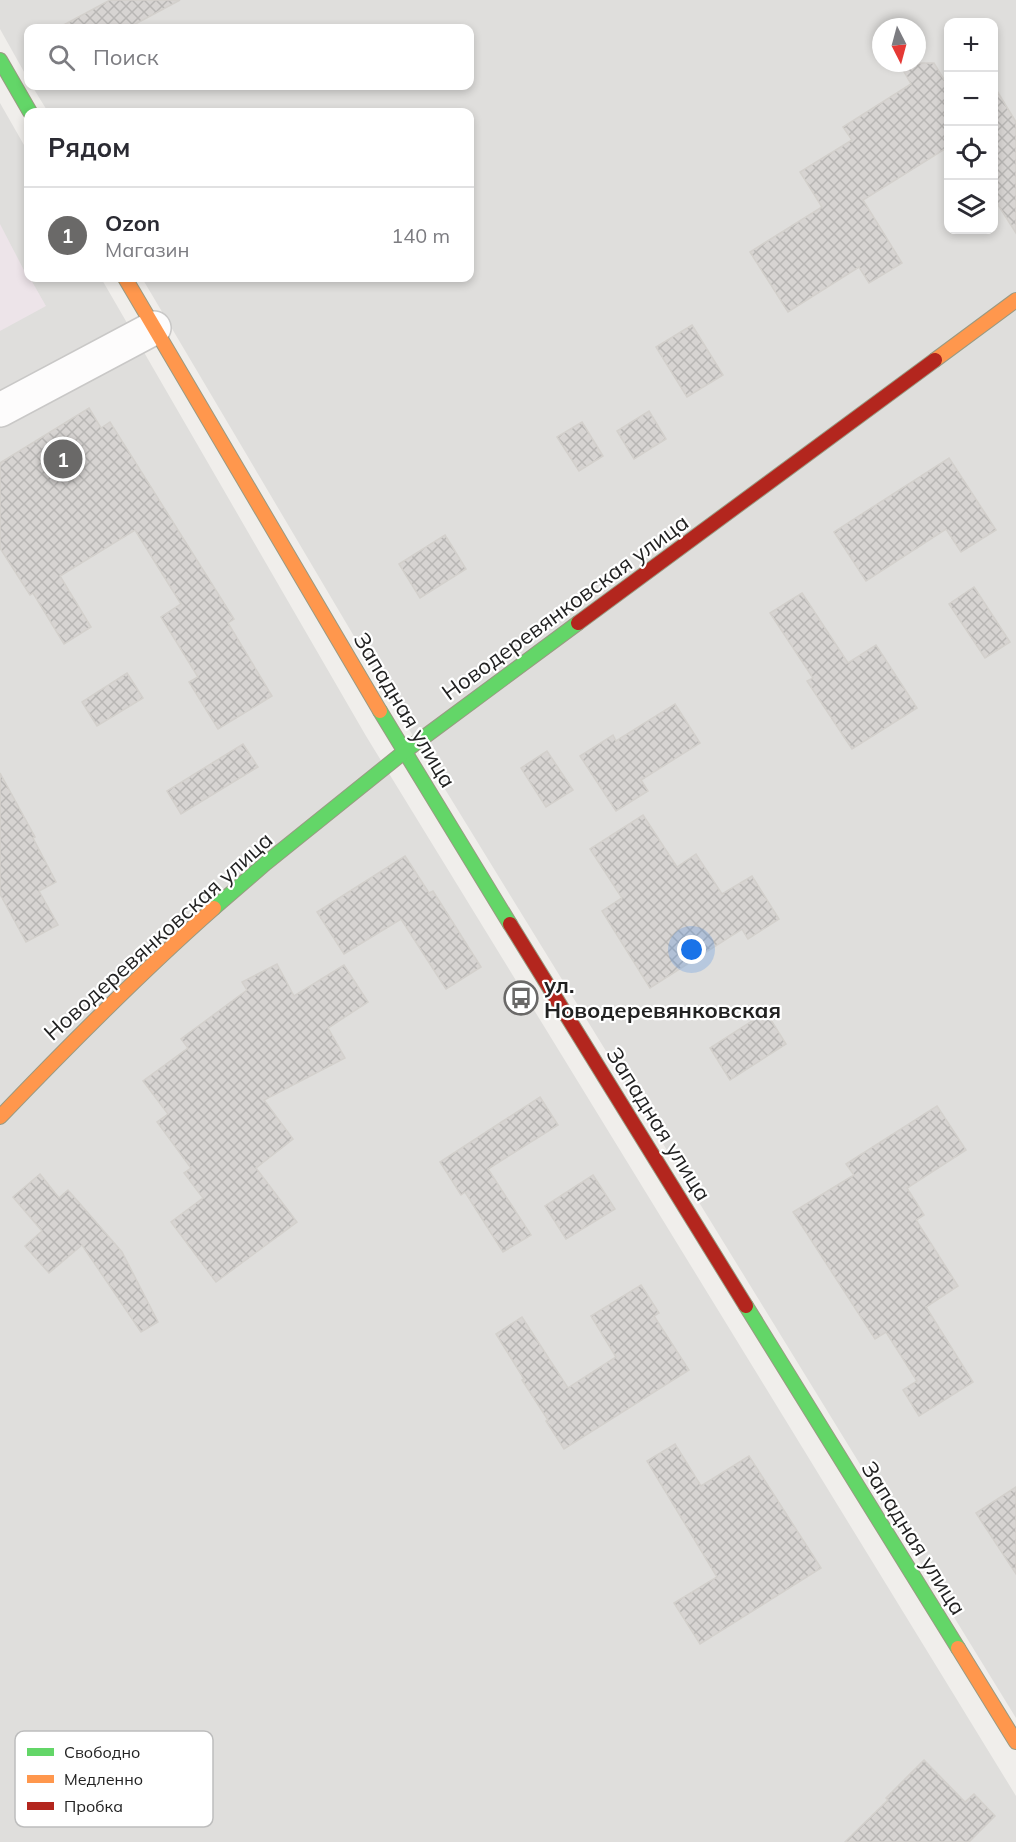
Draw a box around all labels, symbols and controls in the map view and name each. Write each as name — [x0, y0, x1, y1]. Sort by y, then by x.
north arrow — [872, 18, 926, 72]
map controls — [944, 18, 998, 234]
button: + — [944, 18, 998, 72]
search box — [24, 24, 474, 90]
icon: search — [45, 41, 78, 74]
text: Поиск — [93, 43, 159, 71]
button: − — [944, 72, 998, 126]
button: locate — [944, 126, 998, 180]
text: Рядом — [48, 131, 131, 164]
button: layers — [944, 180, 998, 234]
text: Ozon — [105, 209, 160, 237]
text: 1 — [62, 223, 74, 248]
text: 140 m — [391, 223, 450, 248]
text: Магазин — [105, 237, 189, 262]
pin: 1 — [44, 436, 82, 482]
street label: Новодеревянковская улица — [436, 508, 694, 706]
street label: Западная улица — [348, 627, 462, 793]
street label: Новодеревянковская улица — [38, 826, 278, 1046]
your location — [677, 935, 706, 964]
place label: ул. Новодеревянковская — [544, 971, 781, 1024]
bus stop icon: ул. Новодеревянковская — [503, 980, 539, 1016]
street label: Западная улица — [600, 1042, 718, 1206]
street label: Западная улица — [855, 1456, 973, 1620]
legend — [15, 1731, 213, 1827]
text: Свободно — [64, 1742, 140, 1762]
text: Медленно — [64, 1769, 143, 1789]
text: Пробка — [64, 1796, 123, 1816]

